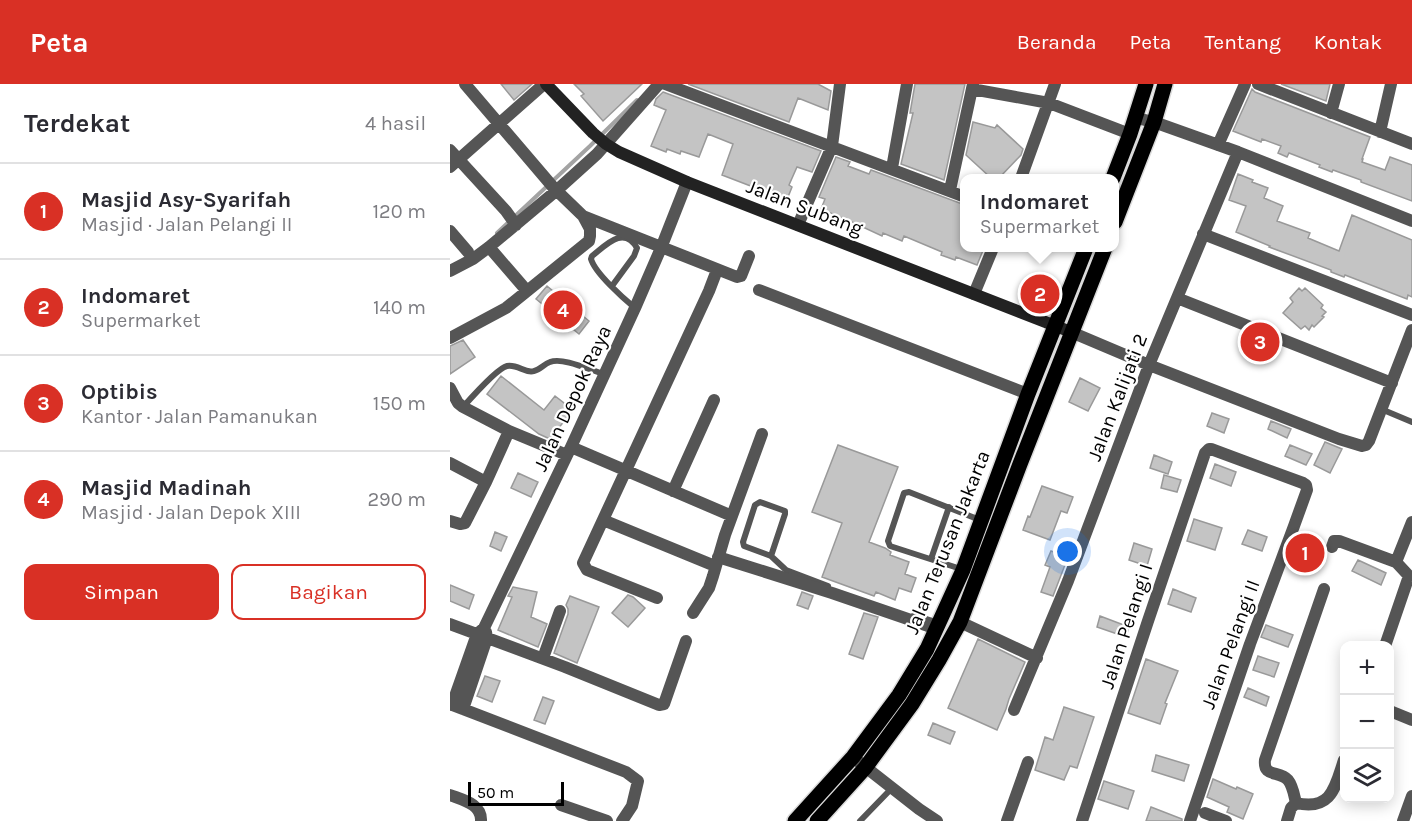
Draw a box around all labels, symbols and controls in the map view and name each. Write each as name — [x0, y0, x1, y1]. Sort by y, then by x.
text: Peta — [30, 26, 89, 59]
text: Beranda — [1017, 30, 1097, 54]
text: Peta — [1130, 30, 1171, 54]
text: Tentang — [1204, 30, 1281, 54]
text: Kontak — [1314, 30, 1382, 54]
text: Terdekat — [24, 108, 130, 139]
text: 4 hasil — [365, 112, 426, 135]
popup — [960, 174, 1119, 252]
street label: Jalan Subang — [743, 175, 866, 240]
text: Masjid Asy-Syarifah — [81, 187, 291, 213]
text: Indomaret — [980, 189, 1089, 215]
text: 1 — [40, 200, 47, 223]
text: 120 m — [372, 200, 426, 223]
text: Masjid · Jalan Pelangi II — [81, 213, 292, 236]
text: Supermarket — [980, 215, 1099, 238]
pin: 2 — [1020, 272, 1060, 316]
text: Indomaret — [81, 283, 190, 309]
pin: 4 — [544, 288, 582, 332]
text: 2 — [37, 296, 50, 319]
text: 140 m — [373, 296, 426, 319]
text: Supermarket — [81, 309, 200, 332]
pin: 3 — [1240, 320, 1280, 364]
street label: Jalan Depok Raya — [529, 322, 616, 475]
street label: Jalan Kalijati 2 — [1083, 330, 1152, 464]
text: Optibis — [81, 379, 158, 405]
text: 3 — [37, 392, 50, 415]
text: 150 m — [373, 392, 426, 415]
text: Kantor · Jalan Pamanukan — [81, 405, 318, 428]
street label: Jalan Terusan Jakarta — [900, 447, 995, 637]
text: Masjid Madinah — [81, 475, 252, 501]
text: 4 — [38, 488, 49, 511]
text: 290 m — [367, 488, 426, 511]
text: Masjid · Jalan Depok XIII — [81, 501, 301, 524]
pin: 1 — [1286, 530, 1324, 576]
your location — [1053, 537, 1082, 566]
street label: Jalan Pelangi I — [1095, 561, 1158, 692]
button: Simpan — [24, 564, 219, 620]
button: Bagikan — [231, 564, 426, 620]
street label: Jalan Pelangi II — [1196, 576, 1264, 712]
map controls — [1340, 641, 1394, 803]
button: + — [1340, 641, 1394, 695]
button: − — [1340, 695, 1394, 749]
button: layers — [1340, 749, 1394, 803]
scale bar — [468, 779, 564, 806]
text: 50 m — [477, 783, 514, 802]

